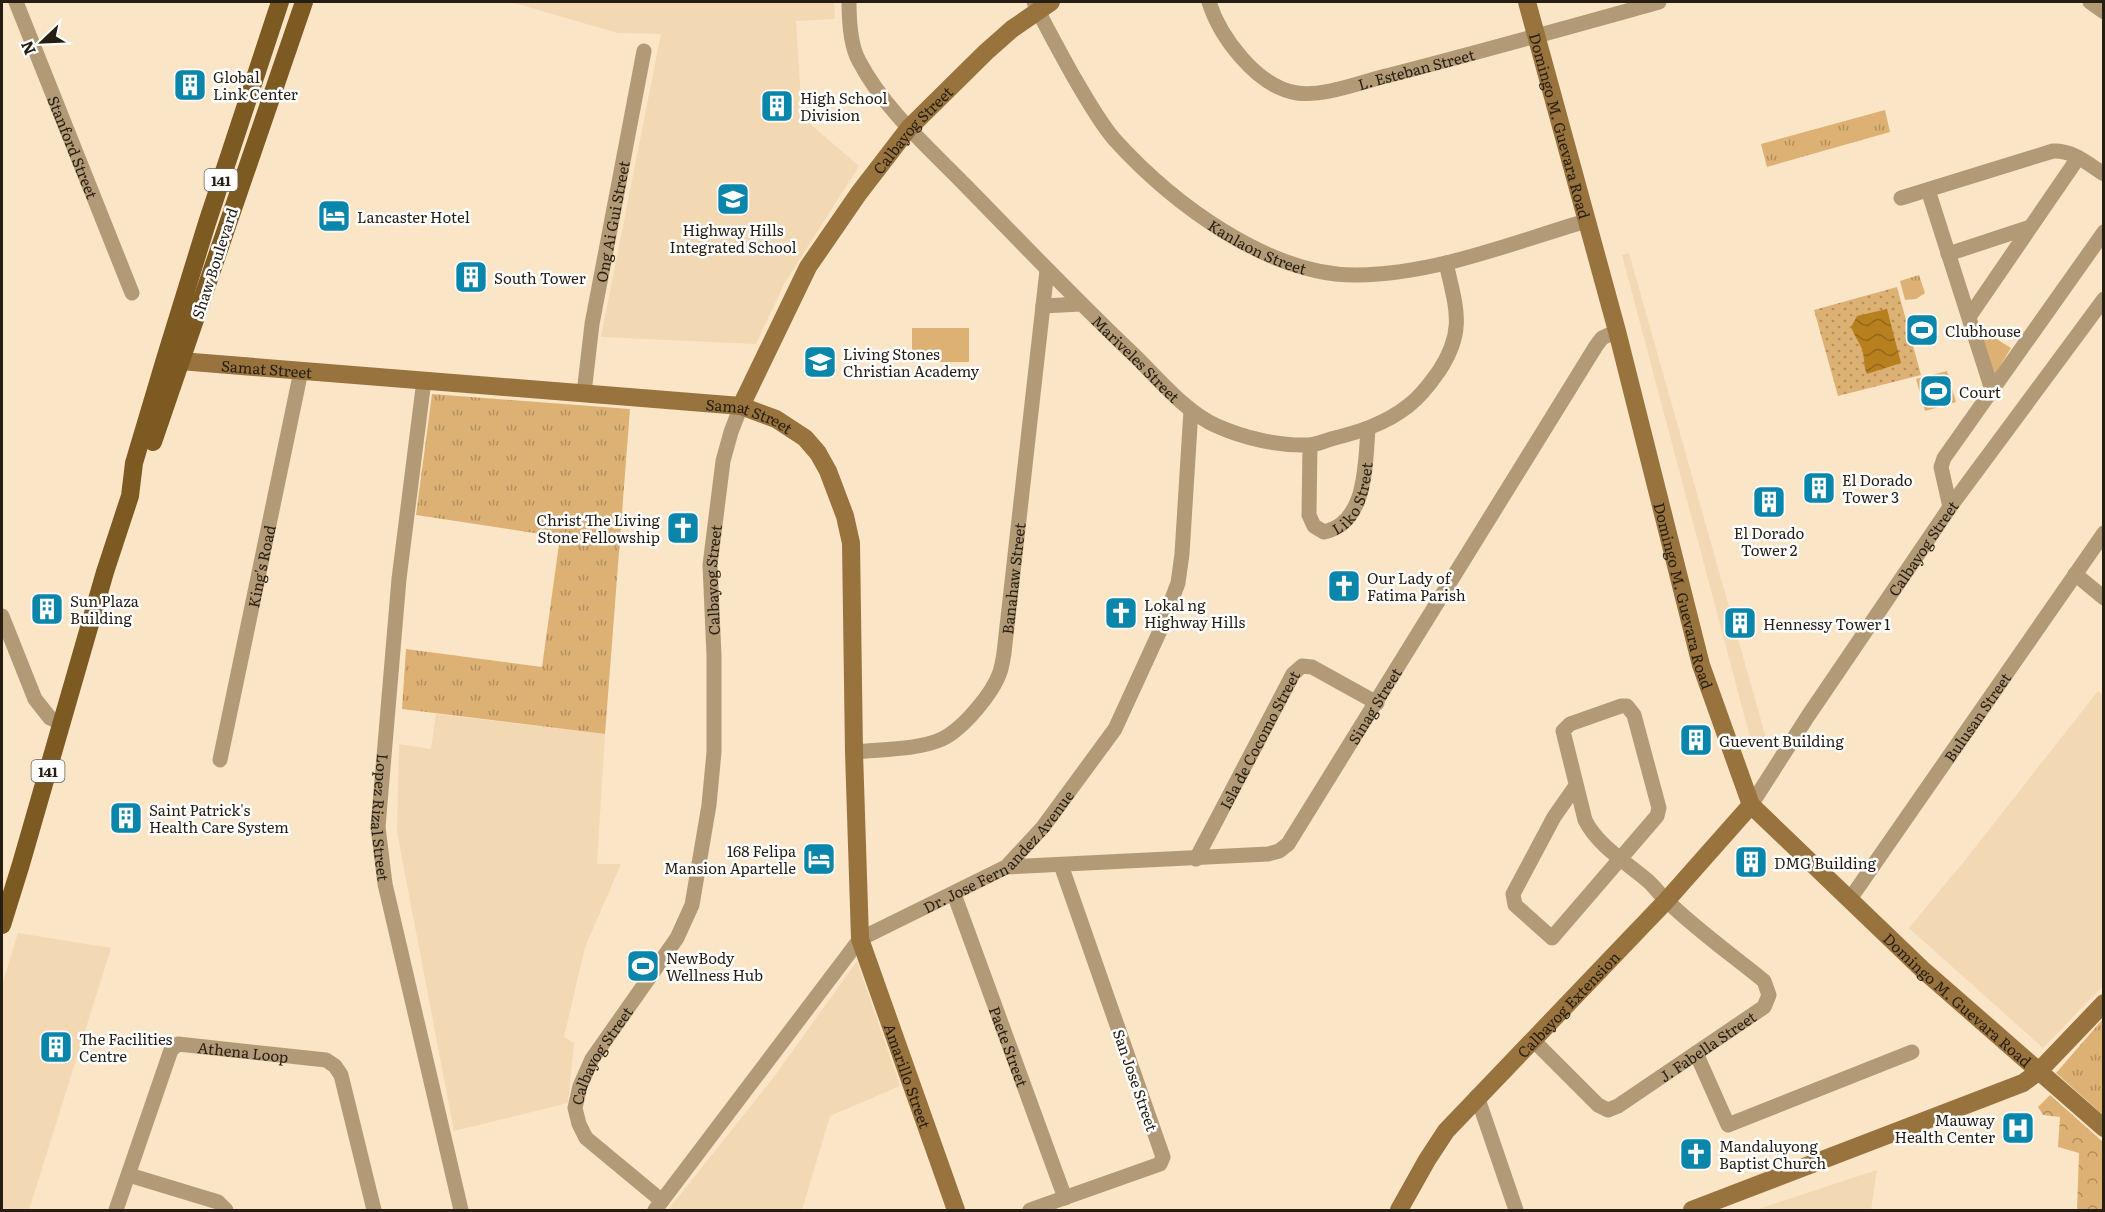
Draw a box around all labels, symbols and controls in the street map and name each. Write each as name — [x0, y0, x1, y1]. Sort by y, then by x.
north arrow — [12, 12, 72, 72]
street label: Domingo M. Guevara Road — [1524, 30, 1597, 221]
text: N — [14, 37, 41, 59]
street label: L. Esteban Street — [1355, 42, 1477, 95]
place label: Global Link Center — [213, 65, 298, 105]
building icon: Global Link Center — [172, 67, 208, 103]
street label: Calbayog Street — [866, 80, 957, 178]
place label: High School Division — [800, 86, 887, 126]
building icon: High School Division — [759, 88, 795, 124]
street label: Stanford Street — [43, 92, 105, 202]
street label: Ong Ai Gui Street — [589, 158, 634, 284]
road number: 141 — [204, 169, 238, 191]
school or university icon: Highway Hills Integrated School — [715, 181, 751, 217]
hotel icon: Lancaster Hotel — [316, 198, 352, 234]
street label: Shaw Boulevard — [185, 204, 243, 322]
place label: Lancaster Hotel — [357, 205, 470, 228]
street label: Kanlaon Street — [1204, 213, 1309, 279]
place label: Highway Hills Integrated School — [669, 218, 797, 258]
building icon: South Tower — [453, 259, 489, 295]
place label: South Tower — [494, 266, 586, 289]
street label: Mariveles Street — [1087, 309, 1186, 407]
sports icon: Clubhouse — [1904, 312, 1940, 348]
place label: Clubhouse — [1945, 319, 2021, 342]
place label: Living Stones Christian Academy — [843, 342, 980, 382]
school or university icon: Living Stones Christian Academy — [802, 344, 838, 380]
street label: Samat Street — [220, 353, 313, 383]
sports icon: Court — [1918, 373, 1954, 409]
place label: Court — [1959, 380, 2001, 403]
street label: Samat Street — [705, 392, 798, 439]
street label: Liko Street — [1327, 461, 1377, 539]
place label: El Dorado Tower 3 — [1842, 468, 1913, 508]
building icon: El Dorado Tower 3 — [1801, 470, 1837, 506]
building icon: El Dorado Tower 2 — [1751, 484, 1787, 520]
street label: Calbayog Street — [1881, 495, 1963, 600]
street label: Domingo M. Guevara Road — [1649, 500, 1720, 692]
place label: Christ The Living Stone Fellowship — [537, 508, 661, 548]
church icon: Christ The Living Stone Fellowship — [665, 510, 701, 546]
street label: Banahaw Street — [995, 521, 1030, 635]
place label: El Dorado Tower 2 — [1734, 521, 1804, 561]
street label: King's Road — [241, 523, 280, 610]
street label: Calbayog Street — [698, 523, 726, 636]
place label: Our Lady of Fatima Parish — [1367, 566, 1466, 606]
church icon: Our Lady of Fatima Parish — [1326, 568, 1362, 604]
place label: Sun Plaza Building — [70, 589, 140, 629]
building icon: Sun Plaza Building — [29, 591, 65, 627]
place label: Lokal ng Highway Hills — [1144, 593, 1245, 633]
church icon: Lokal ng Highway Hills — [1103, 595, 1139, 631]
building icon: Hennessy Tower 1 — [1722, 605, 1758, 641]
place label: Hennessy Tower 1 — [1763, 612, 1890, 635]
street label: Sinag Street — [1341, 663, 1406, 748]
street label: Isla de Cocomo Street — [1213, 666, 1305, 813]
street label: Bulusan Street — [1937, 667, 2016, 766]
building icon: Guevent Building — [1678, 722, 1714, 758]
place label: Guevent Building — [1719, 729, 1844, 752]
street label: Lopez Rizal Street — [366, 753, 396, 882]
road number: 141 — [32, 760, 64, 782]
street label: Dr. Jose Fernandez Avenue — [918, 784, 1079, 918]
place label: Saint Patrick's Health Care System — [149, 798, 289, 838]
building icon: Saint Patrick's Health Care System — [108, 800, 144, 836]
place label: 168 Felipa Mansion Apartelle — [664, 839, 797, 879]
hotel icon: 168 Felipa Mansion Apartelle — [801, 841, 837, 877]
building icon: DMG Building — [1733, 844, 1769, 880]
place label: DMG Building — [1774, 851, 1877, 874]
street label: Domingo M. Guevara Road — [1879, 927, 2037, 1072]
street label: Calbayog Extension — [1511, 945, 1624, 1062]
place label: NewBody Wellness Hub — [666, 946, 763, 986]
sports icon: NewBody Wellness Hub — [625, 948, 661, 984]
street label: Calbayog Street — [565, 1001, 637, 1107]
street label: Paete Street — [984, 1003, 1035, 1090]
street label: J. Fabella Street — [1654, 1005, 1760, 1087]
street label: Amarillo Street — [879, 1020, 938, 1131]
street label: San Jose Street — [1108, 1026, 1164, 1134]
place label: The Facilities Centre — [79, 1027, 173, 1067]
building icon: The Facilities Centre — [38, 1029, 74, 1065]
street label: Athena Loop — [197, 1035, 290, 1067]
place label: Mauway Health Center — [1895, 1108, 1995, 1148]
hospital icon: Mauway Health Center — [2000, 1110, 2036, 1146]
place label: Mandaluyong Baptist Church — [1719, 1134, 1826, 1174]
church icon: Mandaluyong Baptist Church — [1678, 1136, 1714, 1172]

